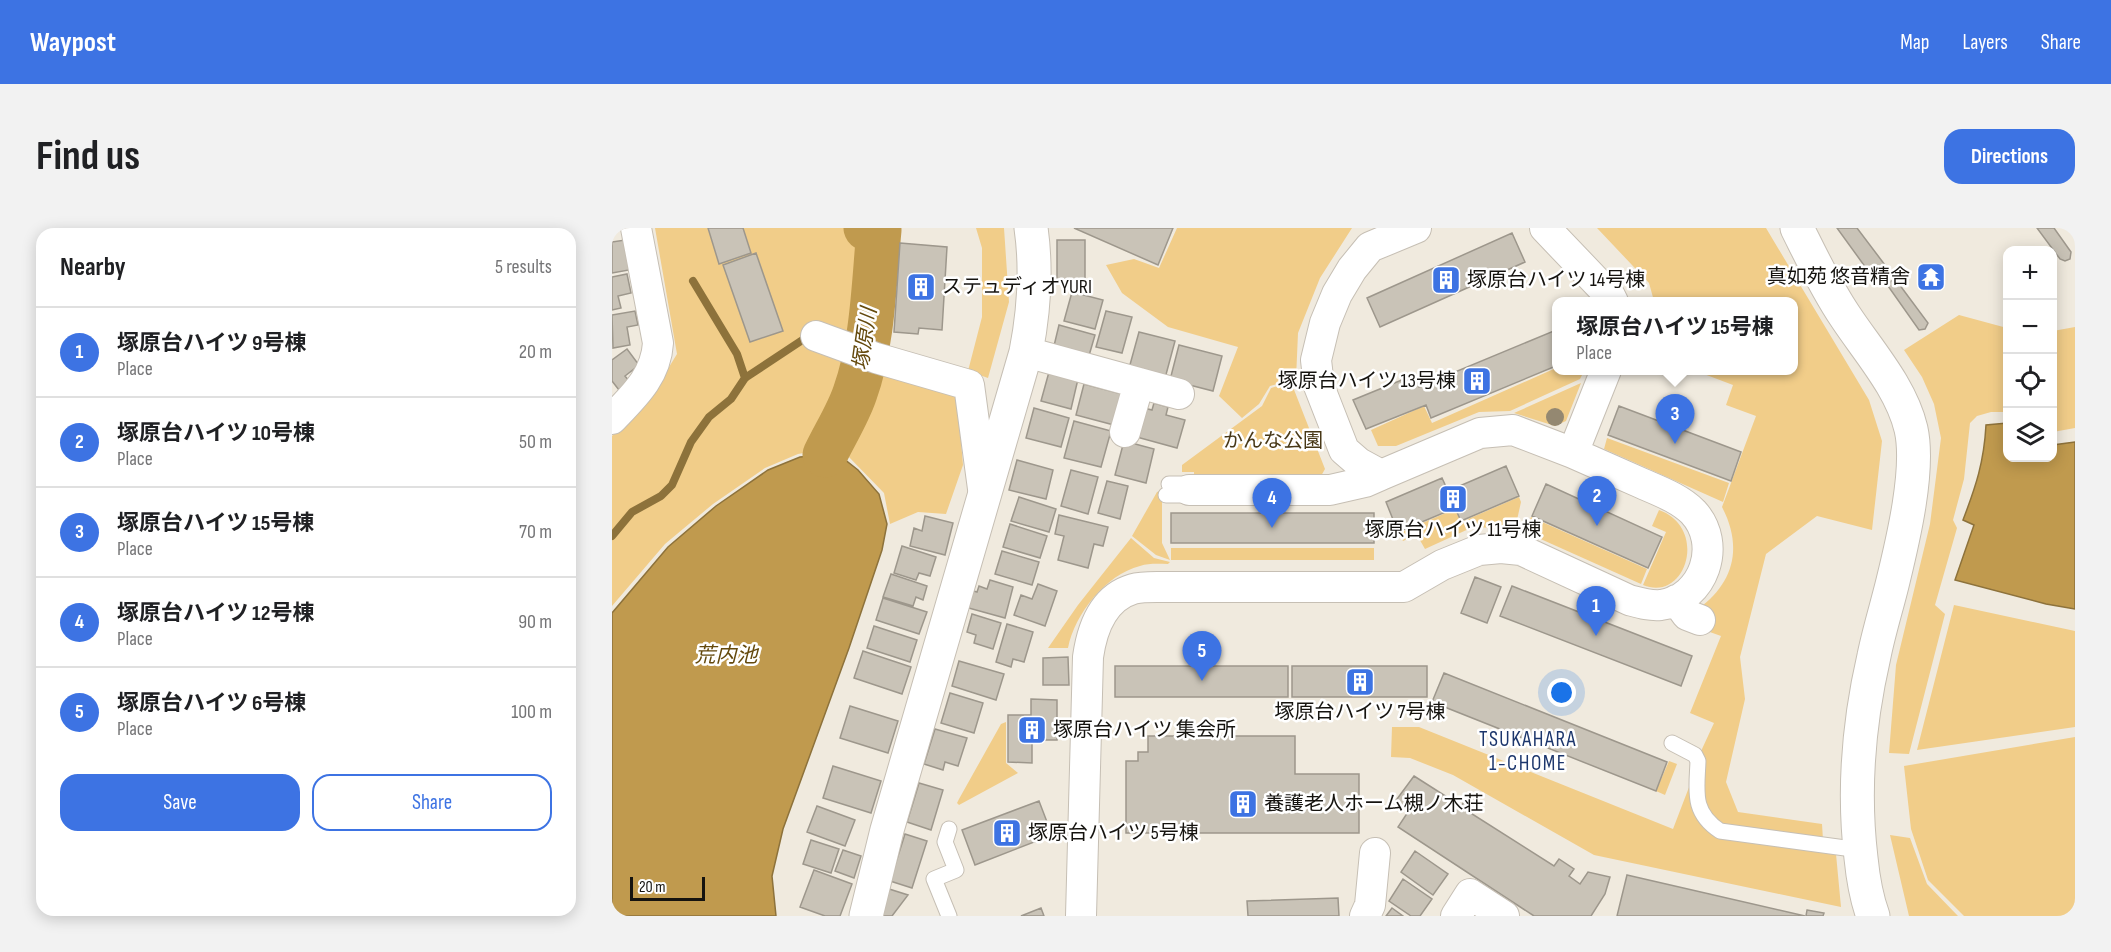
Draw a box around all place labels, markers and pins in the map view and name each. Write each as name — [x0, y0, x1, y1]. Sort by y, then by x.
temple icon: 真如苑 悠音精舎 — [1915, 261, 1947, 293]
building icon: 塚原台ハイツ 14号棟 — [1430, 264, 1462, 296]
place label: 真如苑 悠音精舎 — [1767, 265, 1910, 289]
place label: 塚原台ハイツ 14号棟 — [1467, 268, 1645, 292]
building icon: ステュディオYURI — [905, 271, 937, 303]
place label: ステュディオYURI — [942, 275, 1092, 299]
building icon: 塚原台ハイツ 13号棟 — [1461, 365, 1493, 397]
place label: 塚原台ハイツ 13号棟 — [1278, 369, 1456, 393]
pin: 3 — [1656, 394, 1694, 444]
pin: 2 — [1578, 476, 1616, 526]
pin: 4 — [1252, 478, 1292, 528]
building icon: 塚原台ハイツ 11号棟 — [1437, 483, 1469, 515]
place label: 塚原台ハイツ 11号棟 — [1365, 518, 1541, 542]
pin: 1 — [1576, 586, 1616, 636]
pin: 5 — [1182, 632, 1222, 681]
building icon: 塚原台ハイツ 7号棟 — [1344, 666, 1376, 698]
place label: 塚原台ハイツ 7号棟 — [1275, 700, 1445, 724]
building icon: 塚原台ハイツ 集会所 — [1016, 714, 1048, 746]
place label: 塚原台ハイツ 集会所 — [1053, 718, 1236, 742]
building icon: 養護老人ホーム槻ノ木荘 — [1227, 788, 1259, 820]
place label: 養護老人ホーム槻ノ木荘 — [1264, 792, 1483, 816]
building icon: 塚原台ハイツ 5号棟 — [991, 817, 1023, 849]
place label: 塚原台ハイツ 5号棟 — [1028, 821, 1199, 845]

